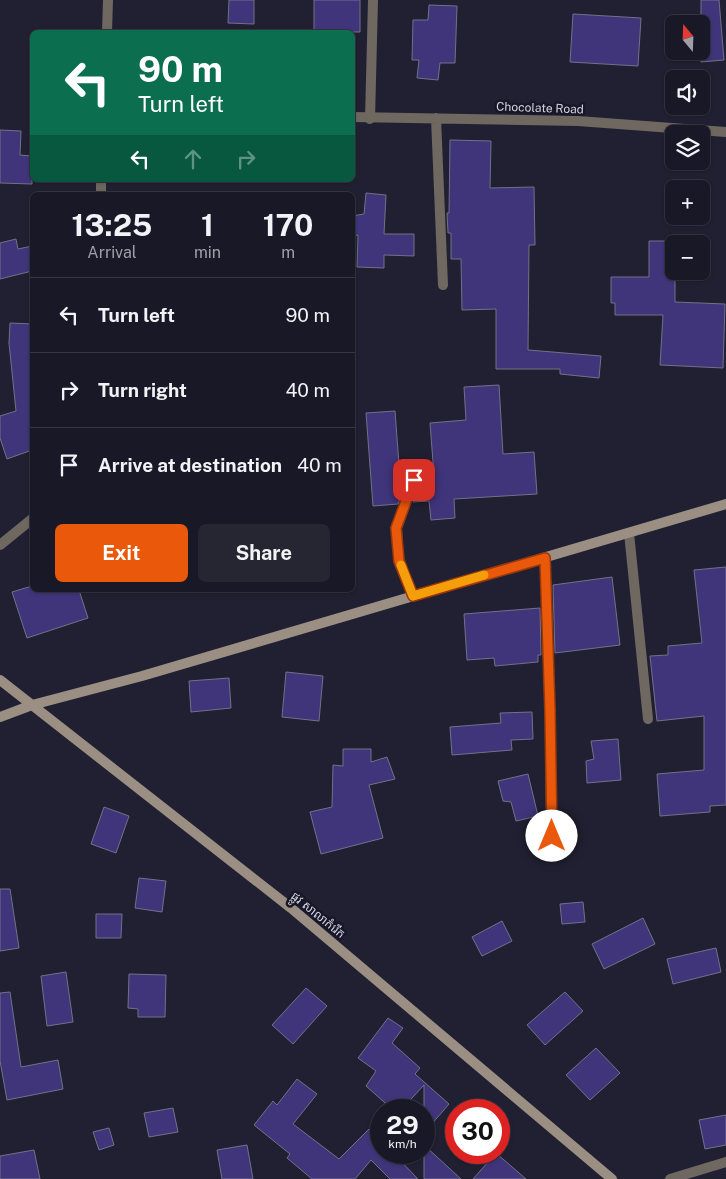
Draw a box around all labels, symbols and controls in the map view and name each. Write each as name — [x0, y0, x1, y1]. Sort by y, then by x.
north arrow — [665, 15, 710, 60]
map controls — [665, 15, 710, 280]
text: 90 m — [138, 49, 223, 90]
icon: left — [55, 50, 120, 115]
button: sound — [665, 70, 710, 115]
text: Turn left — [138, 91, 224, 117]
street label: Chocolate Road — [496, 99, 584, 117]
button: layers — [665, 125, 710, 170]
icon: left — [126, 145, 154, 173]
icon: ahead — [179, 145, 207, 173]
icon: right — [232, 145, 260, 173]
button: + — [665, 180, 710, 225]
text: 13:25 — [72, 207, 152, 243]
text: 1 — [201, 207, 214, 243]
text: 170 — [263, 207, 313, 243]
button: − — [665, 235, 710, 280]
text: Arrival — [87, 243, 137, 262]
text: min — [194, 243, 221, 262]
text: m — [281, 243, 295, 262]
icon: left — [55, 301, 83, 329]
text: Turn left — [98, 304, 175, 326]
text: 90 m — [286, 304, 330, 326]
icon: right — [55, 376, 83, 404]
text: Turn right — [98, 379, 187, 401]
text: 40 m — [285, 379, 330, 401]
icon: arrive — [55, 451, 83, 479]
text: Arrive at destination — [98, 454, 282, 476]
text: 40 m — [297, 454, 342, 476]
pin — [393, 459, 435, 501]
icon: arrive — [400, 466, 428, 494]
button: Exit — [55, 524, 188, 582]
button: Share — [198, 524, 330, 582]
position arrow — [525, 809, 577, 861]
street label: ផ្លូវ សាលាកំរើក — [286, 889, 348, 944]
speed limit sign: 30 — [445, 1099, 510, 1164]
text: 29 — [386, 1110, 419, 1140]
text: km/h — [388, 1137, 417, 1151]

